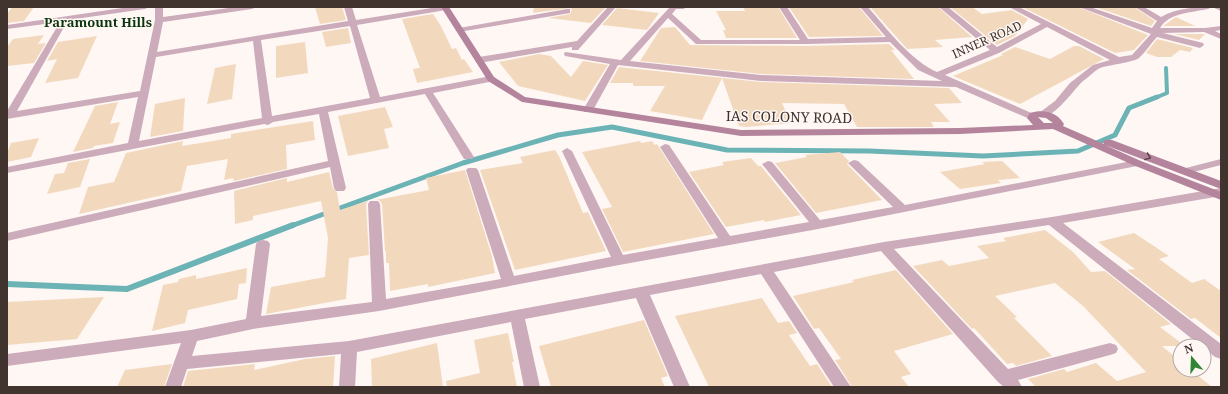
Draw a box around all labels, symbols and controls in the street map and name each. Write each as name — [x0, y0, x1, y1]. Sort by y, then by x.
district label: Paramount Hills — [44, 13, 152, 31]
street label: INNER ROAD — [949, 16, 1025, 62]
street label: IAS COLONY ROAD — [726, 106, 852, 127]
one-way arrow — [1145, 153, 1152, 161]
north arrow — [1172, 338, 1212, 378]
text: N — [1182, 339, 1195, 357]

